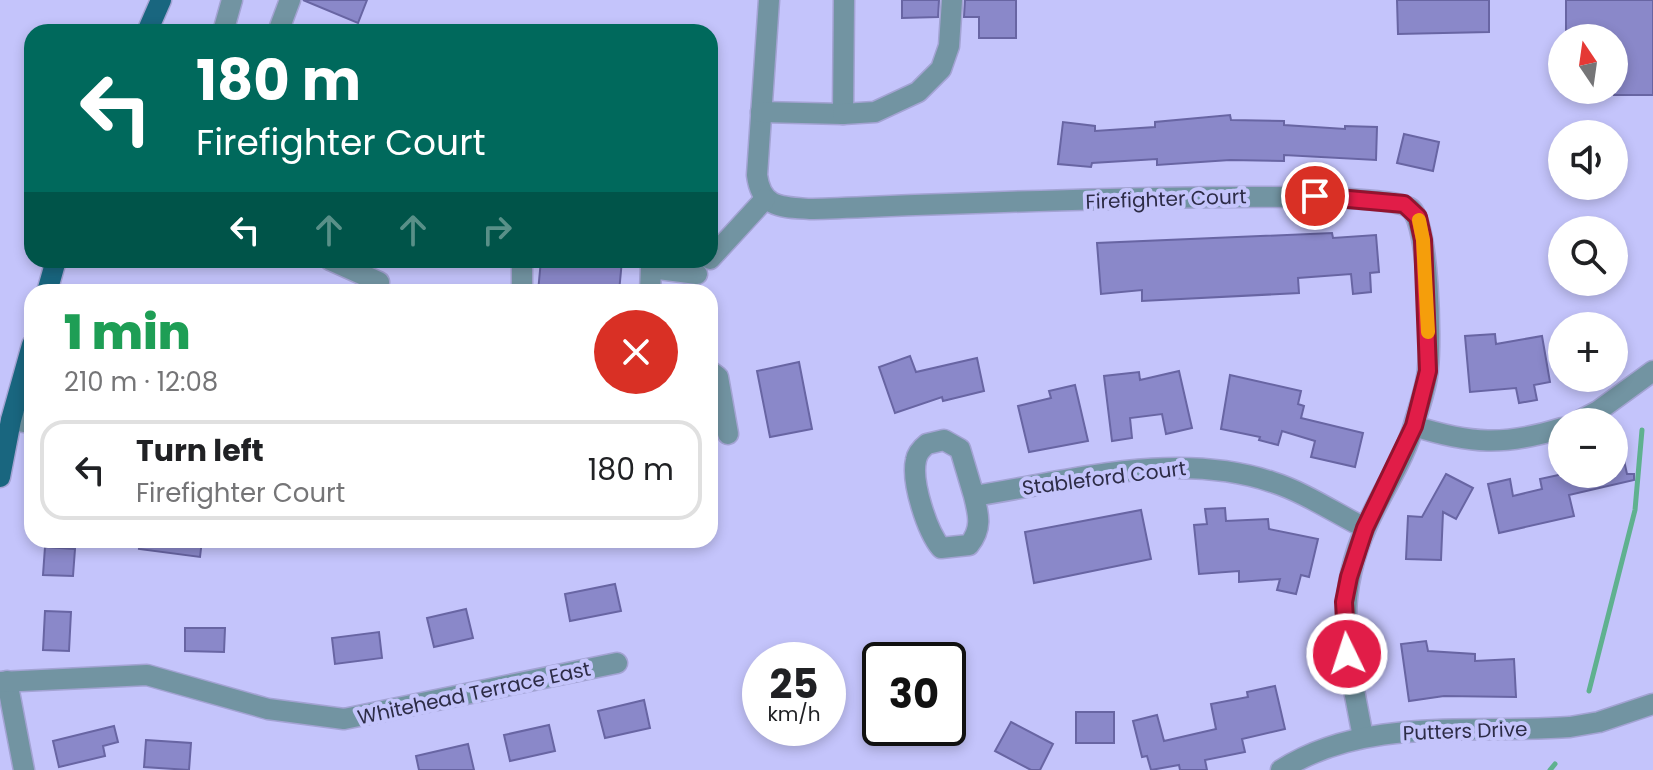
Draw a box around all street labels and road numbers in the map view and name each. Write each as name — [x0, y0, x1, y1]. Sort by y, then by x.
street label: Firefighter Court — [1085, 182, 1247, 216]
street label: Stableford Court — [1020, 454, 1188, 502]
street label: Whitehead Terrace East — [355, 655, 593, 731]
street label: Putters Drive — [1402, 715, 1528, 747]

